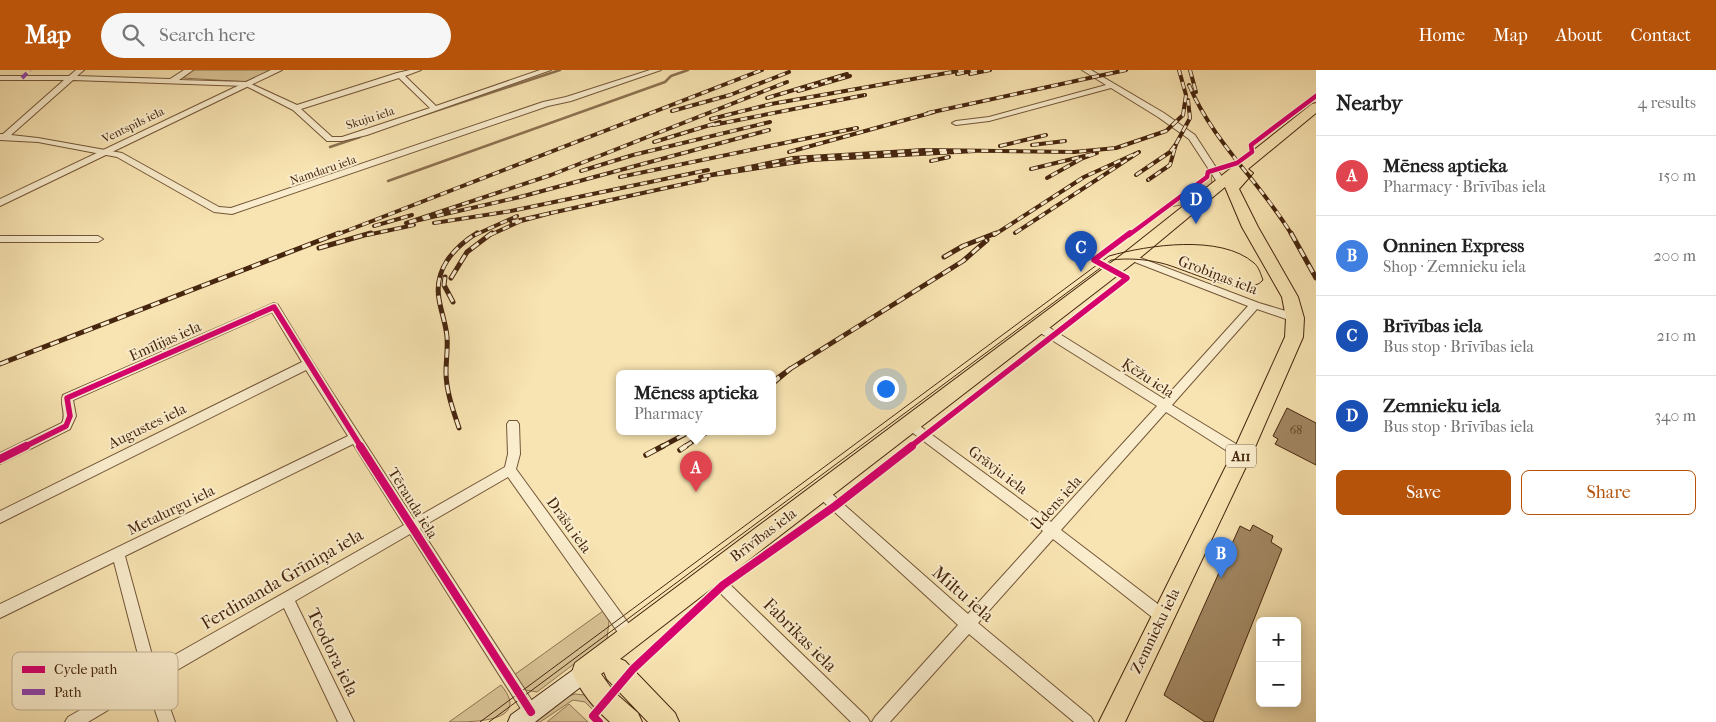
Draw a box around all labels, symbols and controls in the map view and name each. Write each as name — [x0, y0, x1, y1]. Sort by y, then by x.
search box — [101, 13, 451, 58]
text: Map — [25, 21, 71, 49]
icon: search — [119, 21, 147, 49]
text: Search here — [159, 24, 255, 46]
text: Home — [1418, 25, 1465, 46]
text: Map — [1493, 25, 1528, 46]
text: About — [1556, 25, 1602, 46]
text: Contact — [1630, 25, 1691, 46]
text: Nearby — [1336, 91, 1402, 115]
text: 4 results — [1638, 93, 1696, 112]
street label: Ventspils iela — [99, 104, 167, 146]
street label: Skuju iela — [344, 104, 396, 132]
street label: Namdaru iela — [288, 152, 358, 188]
text: Mēness aptieka — [1383, 155, 1507, 177]
text: A — [1347, 166, 1357, 185]
text: 150 m — [1658, 166, 1696, 185]
text: Pharmacy · Brīvības iela — [1383, 177, 1546, 196]
pin: D — [1180, 183, 1212, 224]
pin: C — [1065, 231, 1097, 272]
text: Onninen Express — [1383, 235, 1524, 257]
text: B — [1347, 246, 1357, 265]
text: 200 m — [1653, 246, 1696, 265]
street label: Grobiņas iela — [1176, 252, 1261, 299]
text: Shop · Zemnieku iela — [1383, 257, 1526, 276]
text: Brīvības iela — [1383, 315, 1482, 337]
street label: Emīlijas iela — [126, 317, 205, 365]
text: C — [1347, 326, 1357, 345]
text: 210 m — [1657, 326, 1696, 345]
text: Bus stop · Brīvības iela — [1383, 337, 1534, 356]
street label: Ķēžu iela — [1118, 354, 1179, 402]
popup — [616, 370, 776, 435]
your location — [873, 376, 899, 402]
text: Mēness aptieka — [634, 382, 758, 404]
text: Zemnieku iela — [1383, 395, 1500, 417]
street label: Augustes iela — [104, 399, 190, 453]
text: Pharmacy — [634, 404, 703, 423]
text: D — [1346, 406, 1358, 425]
text: 340 m — [1654, 406, 1696, 425]
text: Bus stop · Brīvības iela — [1383, 417, 1534, 436]
house number: 68 — [1290, 423, 1302, 437]
street label: Grāvju iela — [965, 442, 1032, 499]
road number: A11 — [1226, 444, 1256, 468]
pin: A — [680, 451, 712, 492]
street label: Tērauda iela — [384, 464, 442, 543]
button: Save — [1336, 470, 1511, 515]
button: Share — [1521, 470, 1696, 515]
street label: Ūdens iela — [1027, 471, 1086, 534]
street label: Metalurgu iela — [124, 481, 219, 539]
street label: Drāšu iela — [543, 494, 596, 557]
street label: Brīvības iela — [726, 504, 801, 566]
street label: Ferdinanda Grīniņa iela — [197, 524, 368, 634]
pin: B — [1205, 537, 1237, 578]
street label: Miltu iela — [928, 562, 998, 627]
street label: Zemnieku iela — [1127, 584, 1184, 677]
street label: Fabrikas iela — [758, 594, 841, 677]
street label: Teodora iela — [302, 605, 363, 700]
map controls — [1256, 617, 1301, 707]
button: + — [1256, 617, 1301, 662]
legend — [12, 652, 178, 710]
text: Cycle path — [54, 661, 118, 678]
button: − — [1256, 662, 1301, 707]
text: Path — [54, 684, 82, 701]

